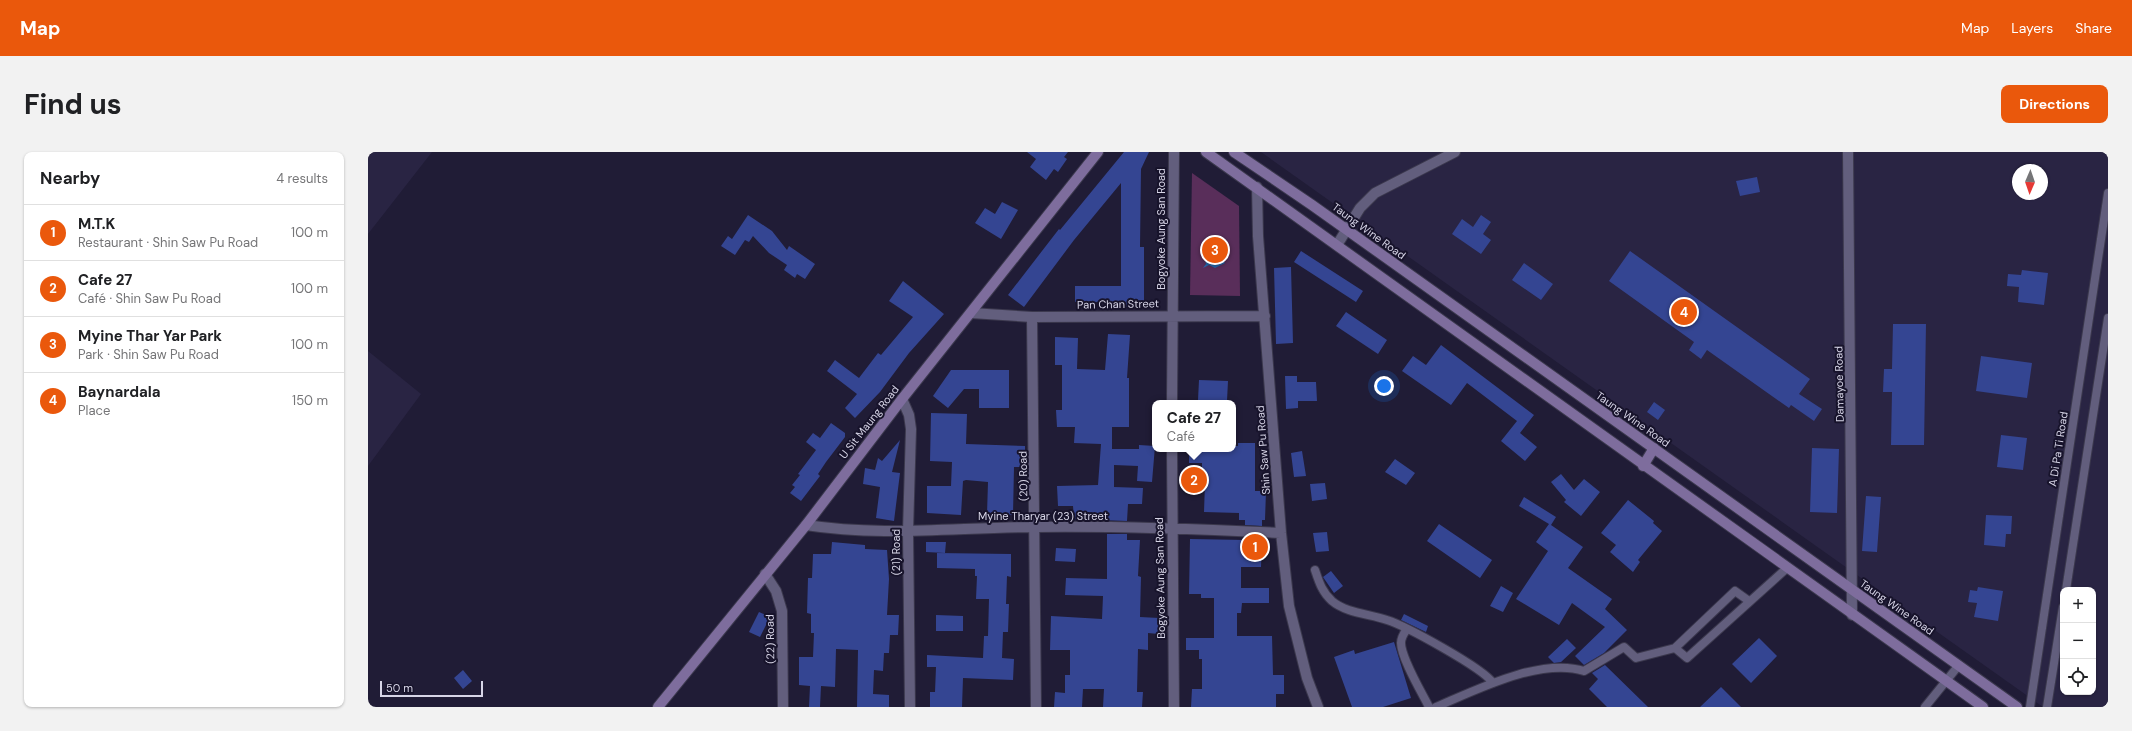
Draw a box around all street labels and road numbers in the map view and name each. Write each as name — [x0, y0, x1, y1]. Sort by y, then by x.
street label: Bogyoke Aung San Road — [1154, 168, 1168, 290]
street label: Taung Wine Road — [1330, 200, 1409, 262]
street label: Pan Chan Street — [1077, 296, 1159, 312]
street label: Damayoe Road — [1831, 346, 1847, 422]
street label: U Sit Maung Road — [836, 383, 902, 461]
street label: Taung Wine Road — [1593, 388, 1673, 450]
street label: Shin Saw Pu Road — [1253, 405, 1273, 495]
street label: A Di Pa Ti Road — [2045, 410, 2071, 488]
street label: (20) Road — [1016, 451, 1030, 501]
street label: Myine Tharyar (23) Street — [978, 509, 1108, 523]
street label: Bogyoke Aung San Road — [1152, 517, 1168, 639]
street label: (21) Road — [889, 529, 903, 575]
street label: Taung Wine Road — [1857, 576, 1937, 638]
street label: (22) Road — [763, 614, 777, 664]

